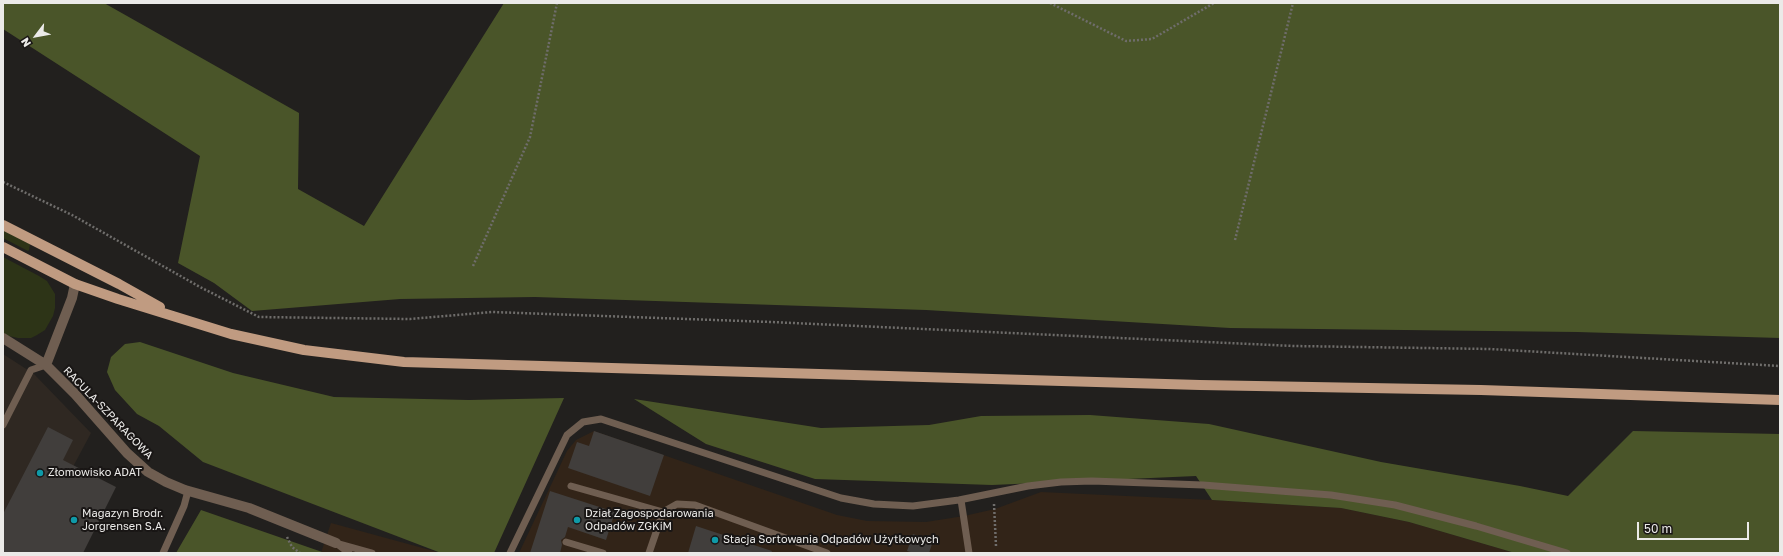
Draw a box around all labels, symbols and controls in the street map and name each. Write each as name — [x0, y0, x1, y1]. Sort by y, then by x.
north arrow — [16, 16, 56, 56]
text: N — [18, 36, 33, 50]
street label: RACULA-SZPARAGOWA — [60, 364, 156, 462]
place label: Złomowisko ADAT — [48, 466, 142, 480]
marker: Złomowisko ADAT — [35, 468, 45, 478]
place label: Magazyn Brodr. Jorgrensen S.A. — [82, 507, 166, 533]
place label: Dział Zagospodarowania Odpadów ZGKiM — [585, 507, 714, 533]
scale bar — [1639, 514, 1751, 540]
marker: Magazyn Brodr. Jorgrensen S.A. — [69, 515, 79, 525]
marker: Dział Zagospodarowania Odpadów ZGKiM — [572, 515, 582, 525]
text: 50 m — [1644, 521, 1672, 536]
place label: Stacja Sortowania Odpadów Użytkowych — [723, 533, 939, 547]
marker: Stacja Sortowania Odpadów Użytkowych — [710, 535, 720, 545]

